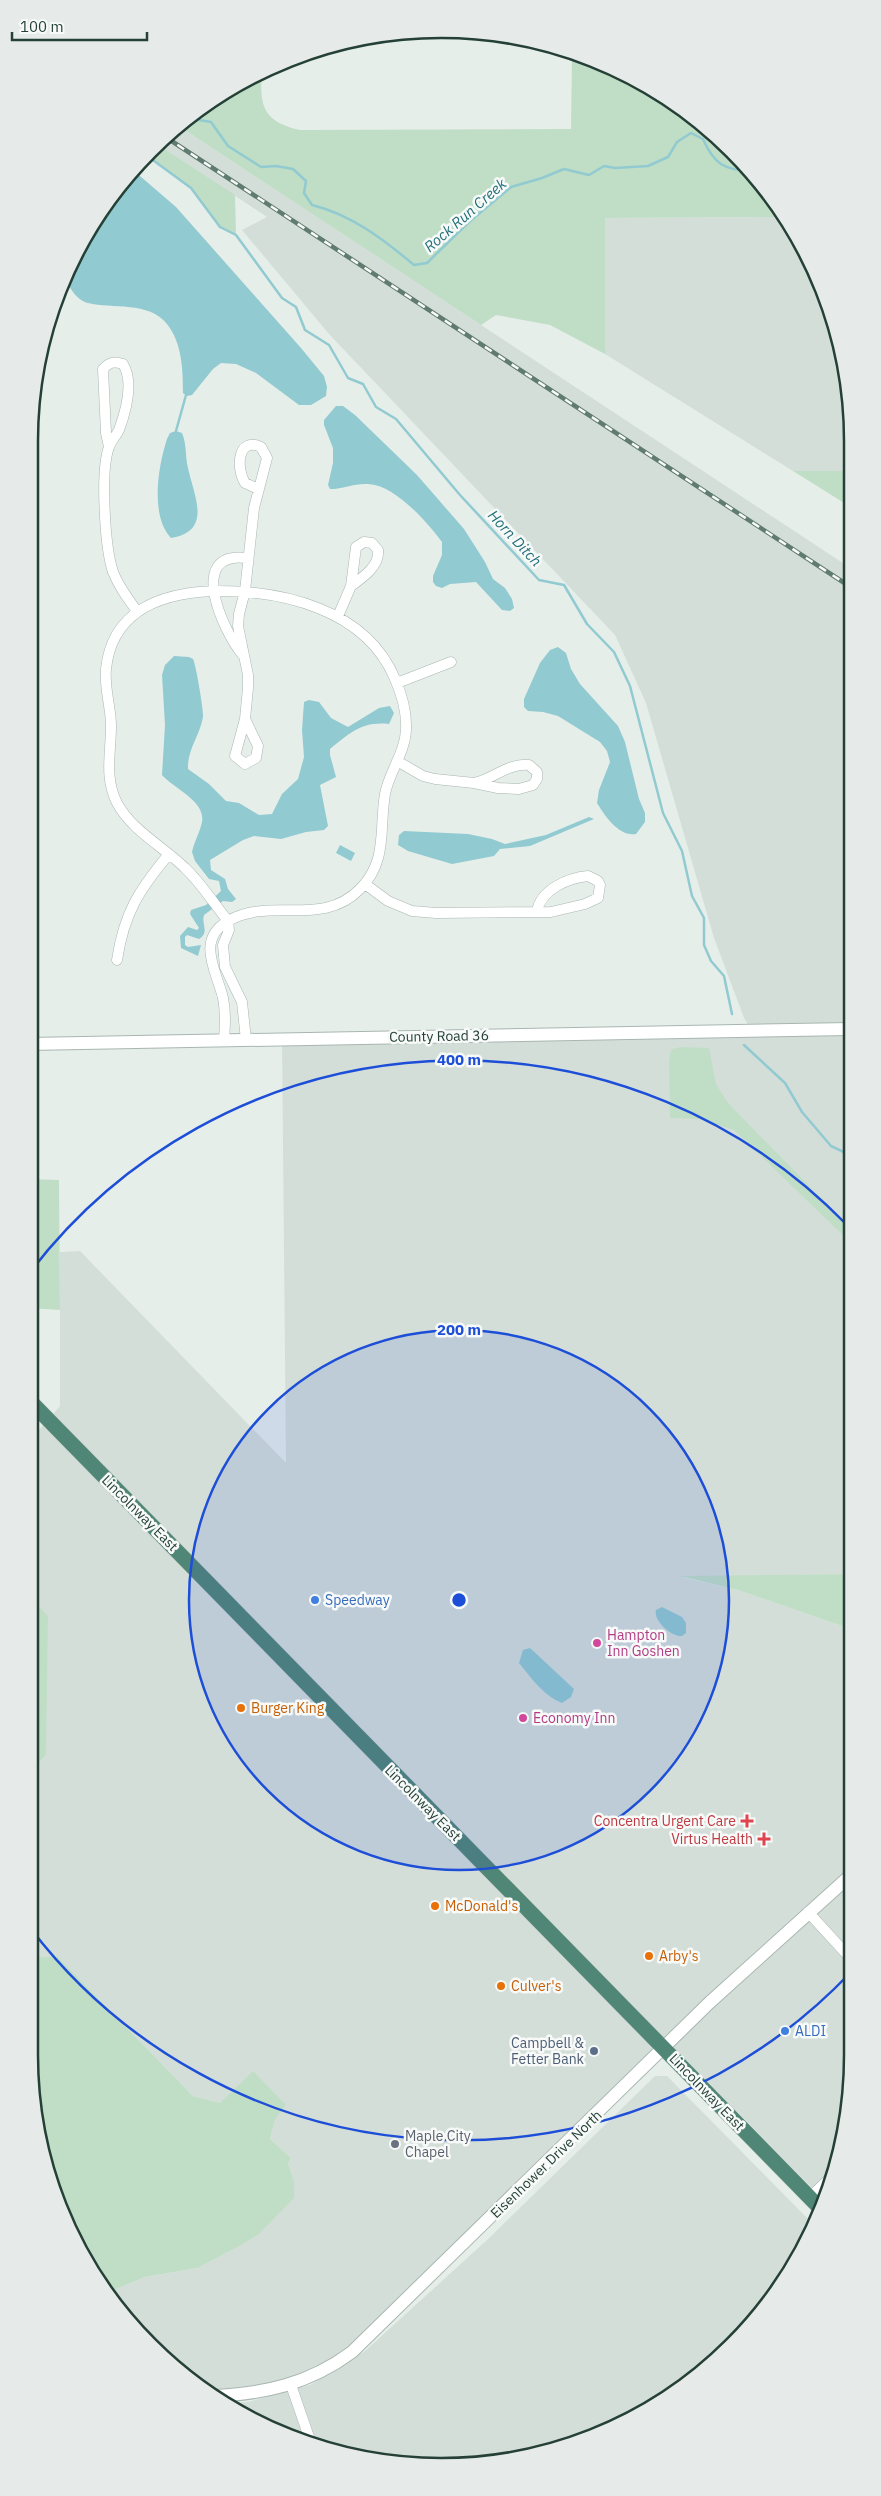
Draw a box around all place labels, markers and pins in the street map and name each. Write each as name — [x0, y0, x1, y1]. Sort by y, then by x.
place label: Speedway — [325, 1591, 390, 1609]
centre of rings — [450, 1591, 468, 1609]
marker: Speedway — [309, 1594, 321, 1606]
place label: Hampton Inn Goshen — [607, 1626, 680, 1660]
marker: Hampton Inn Goshen — [591, 1637, 603, 1649]
place label: Burger King — [251, 1699, 325, 1717]
marker: Burger King — [235, 1702, 247, 1714]
place label: Economy Inn — [533, 1709, 616, 1727]
marker: Economy Inn — [517, 1712, 529, 1724]
place label: Concentra Urgent Care — [594, 1812, 736, 1830]
marker: Concentra Urgent Care — [740, 1814, 754, 1828]
place label: Virtus Health — [671, 1830, 753, 1848]
marker: Virtus Health — [757, 1832, 771, 1846]
place label: McDonald's — [445, 1897, 518, 1915]
marker: McDonald's — [429, 1900, 441, 1912]
place label: Arby's — [659, 1947, 699, 1965]
marker: Arby's — [643, 1950, 655, 1962]
place label: Culver's — [511, 1977, 562, 1995]
marker: Culver's — [495, 1980, 507, 1992]
place label: ALDI — [795, 2022, 826, 2040]
marker: ALDI — [779, 2025, 791, 2037]
place label: Campbell & Fetter Bank — [511, 2034, 585, 2068]
marker: Campbell & Fetter Bank — [588, 2045, 600, 2057]
place label: Maple City Chapel — [405, 2127, 471, 2161]
marker: Maple City Chapel — [389, 2138, 401, 2150]

